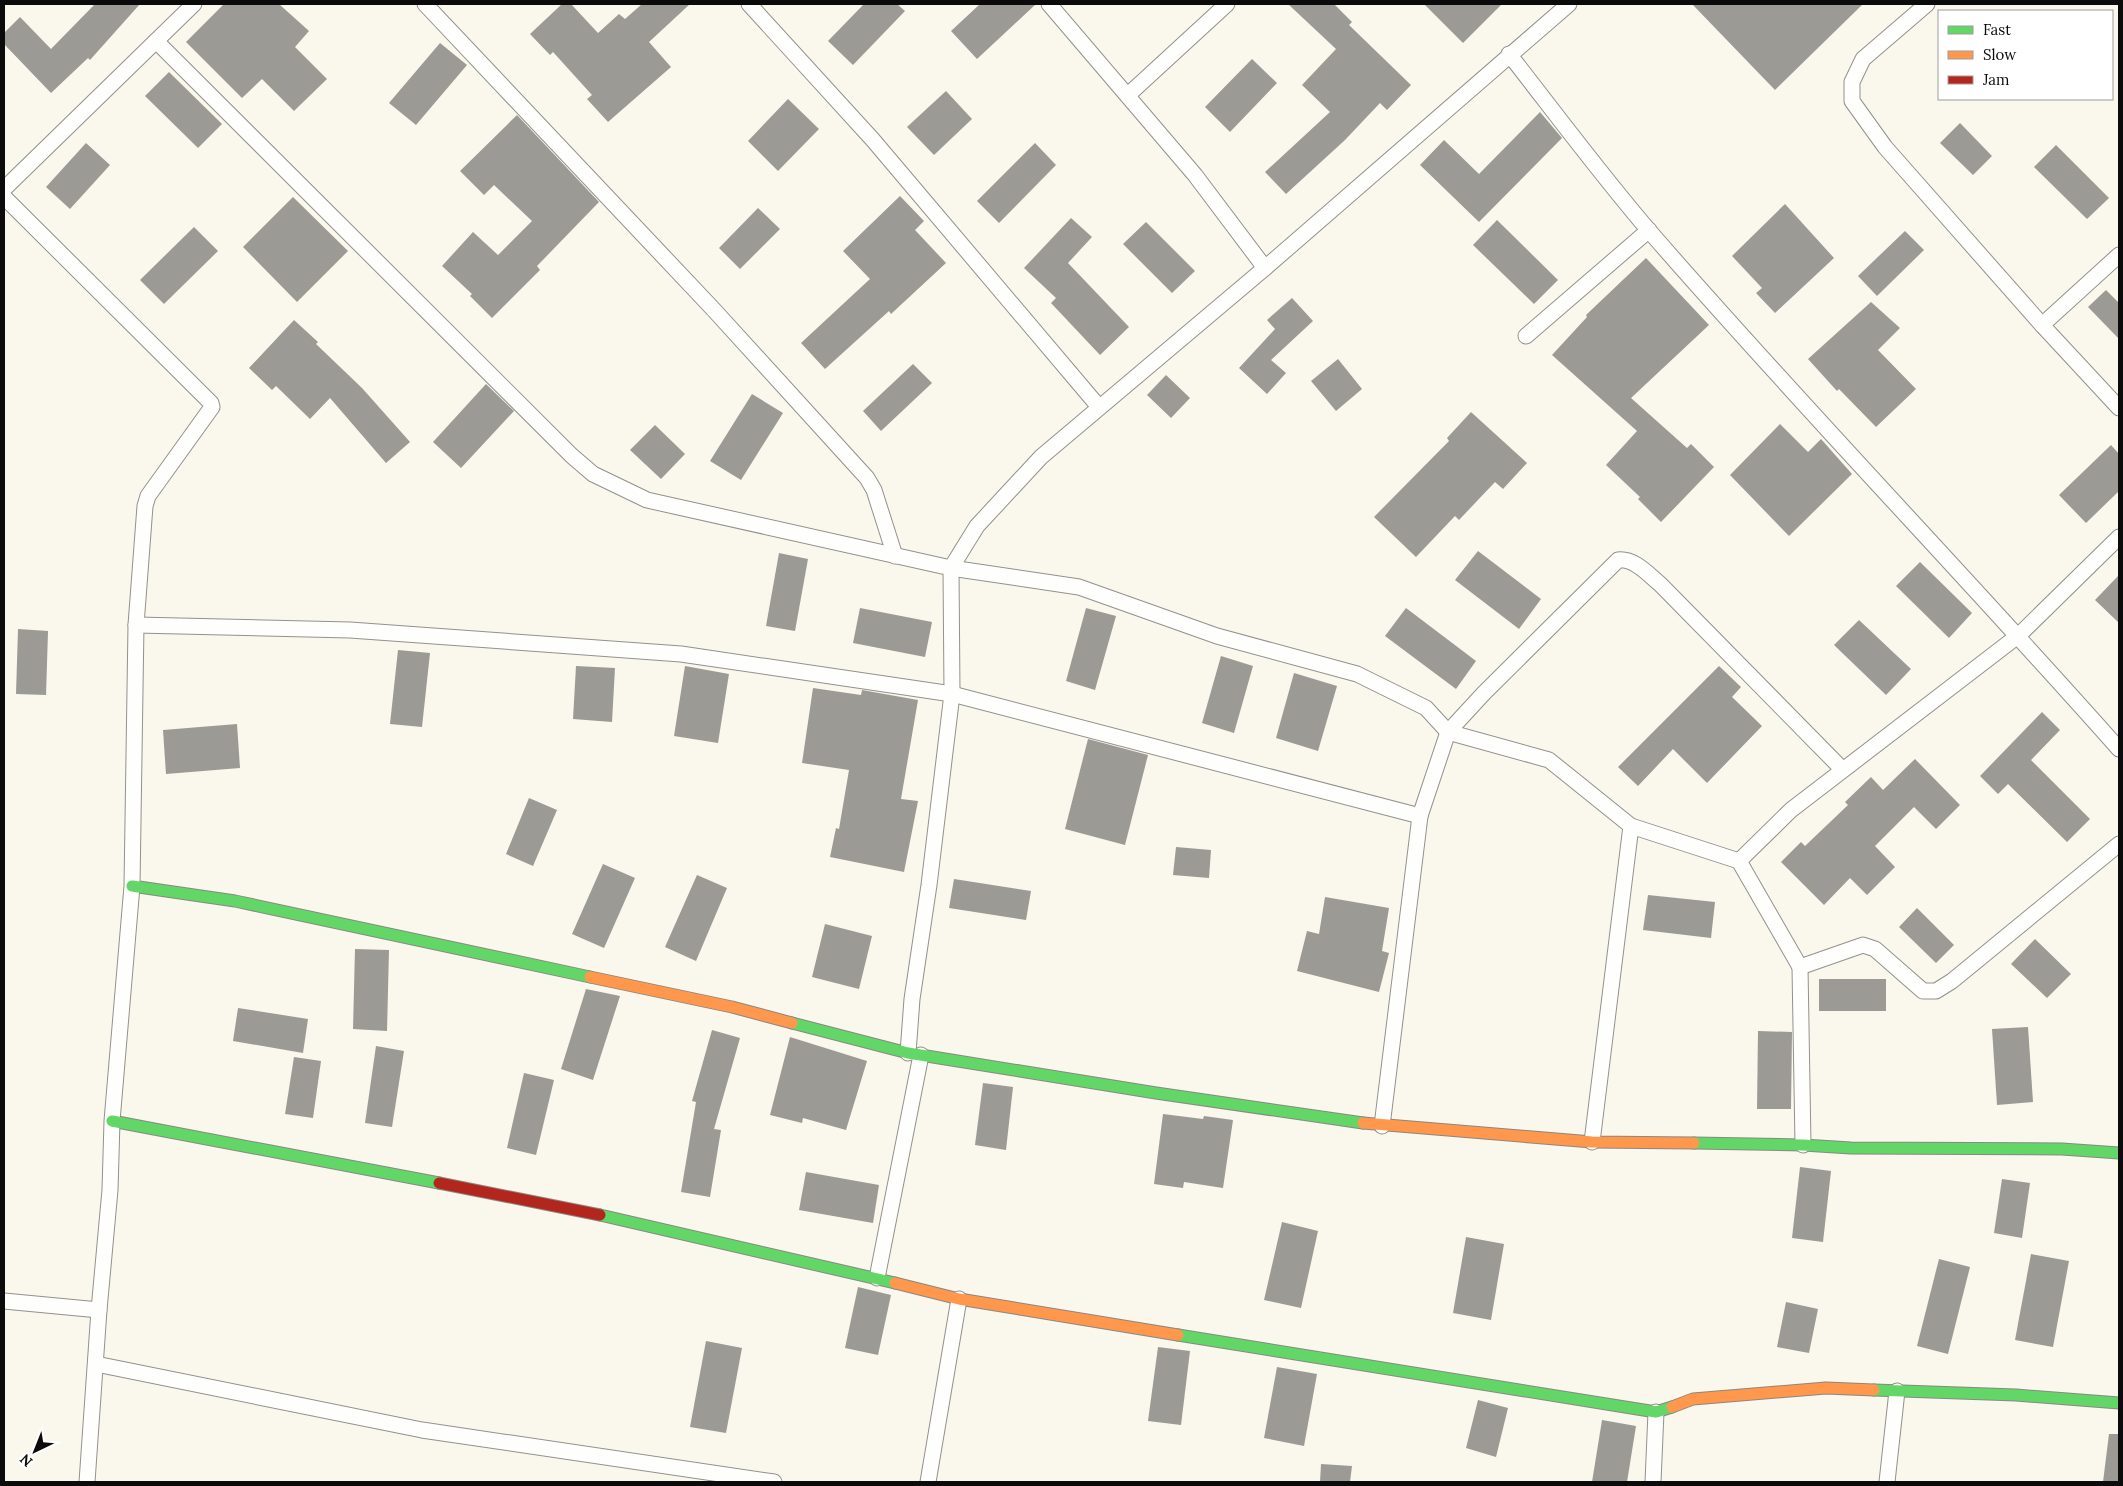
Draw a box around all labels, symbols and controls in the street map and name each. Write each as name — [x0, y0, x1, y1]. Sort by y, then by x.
legend — [1938, 10, 2113, 100]
text: Fast — [1983, 20, 2011, 39]
text: Slow — [1983, 45, 2016, 64]
text: Jam — [1982, 70, 2010, 89]
north arrow — [10, 1426, 60, 1476]
text: N — [16, 1450, 36, 1471]

